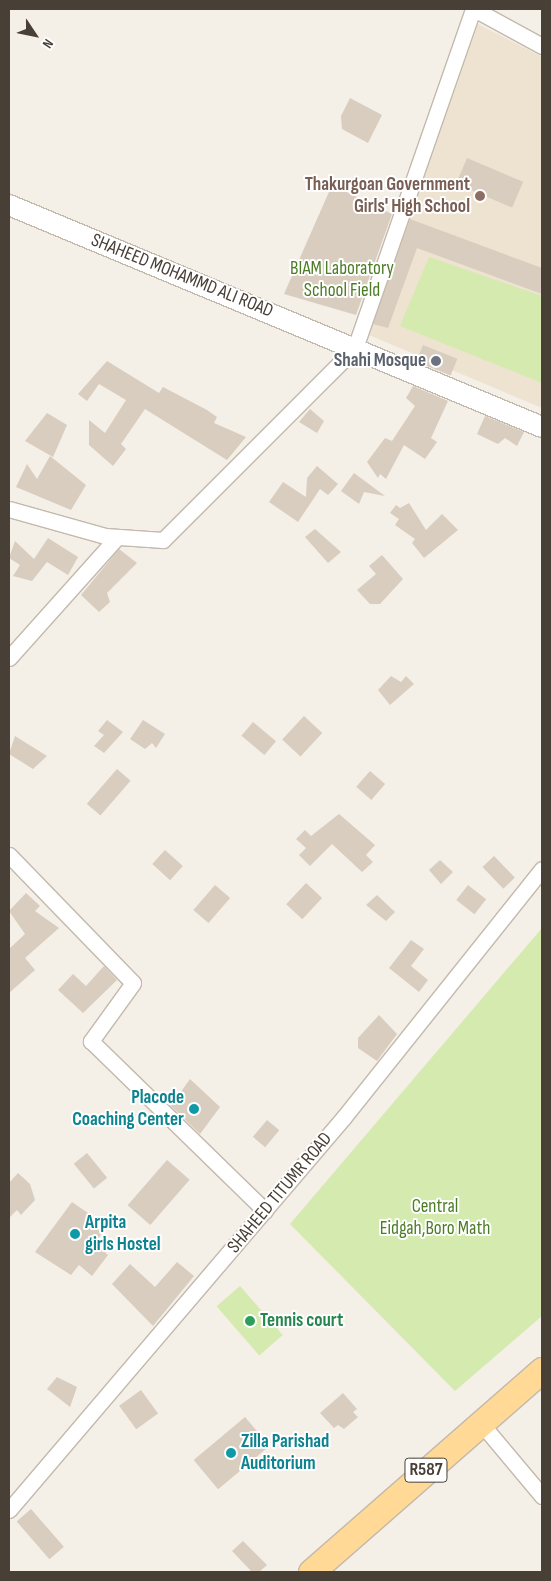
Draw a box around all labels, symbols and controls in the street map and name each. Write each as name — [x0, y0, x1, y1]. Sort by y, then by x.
north arrow — [10, 10, 60, 60]
text: N — [39, 36, 57, 52]
place label: Thakurgoan Government Girls' High School — [305, 174, 470, 218]
marker: Thakurgoan Government Girls' High School — [474, 190, 486, 202]
street label: SHAHEED MOHAMMD ALI ROAD — [88, 229, 276, 323]
park label: BIAM Laboratory School Field — [290, 258, 394, 302]
place label: Shahi Mosque — [334, 350, 426, 372]
marker: Shahi Mosque — [430, 355, 442, 367]
place label: Placode Coaching Center — [72, 1087, 184, 1131]
marker: Placode Coaching Center — [188, 1103, 200, 1115]
street label: SHAHEED TITUMR ROAD — [223, 1128, 337, 1258]
park label: Central Eidgah,Boro Math — [380, 1196, 490, 1240]
place label: Arpita girls Hostel — [85, 1212, 161, 1256]
marker: Arpita girls Hostel — [69, 1228, 81, 1240]
place label: Tennis court — [260, 1310, 343, 1332]
marker: Tennis court — [244, 1315, 256, 1327]
place label: Zilla Parishad Auditorium — [241, 1431, 329, 1475]
marker: Zilla Parishad Auditorium — [225, 1447, 237, 1459]
road number: R587 — [404, 1454, 448, 1486]

